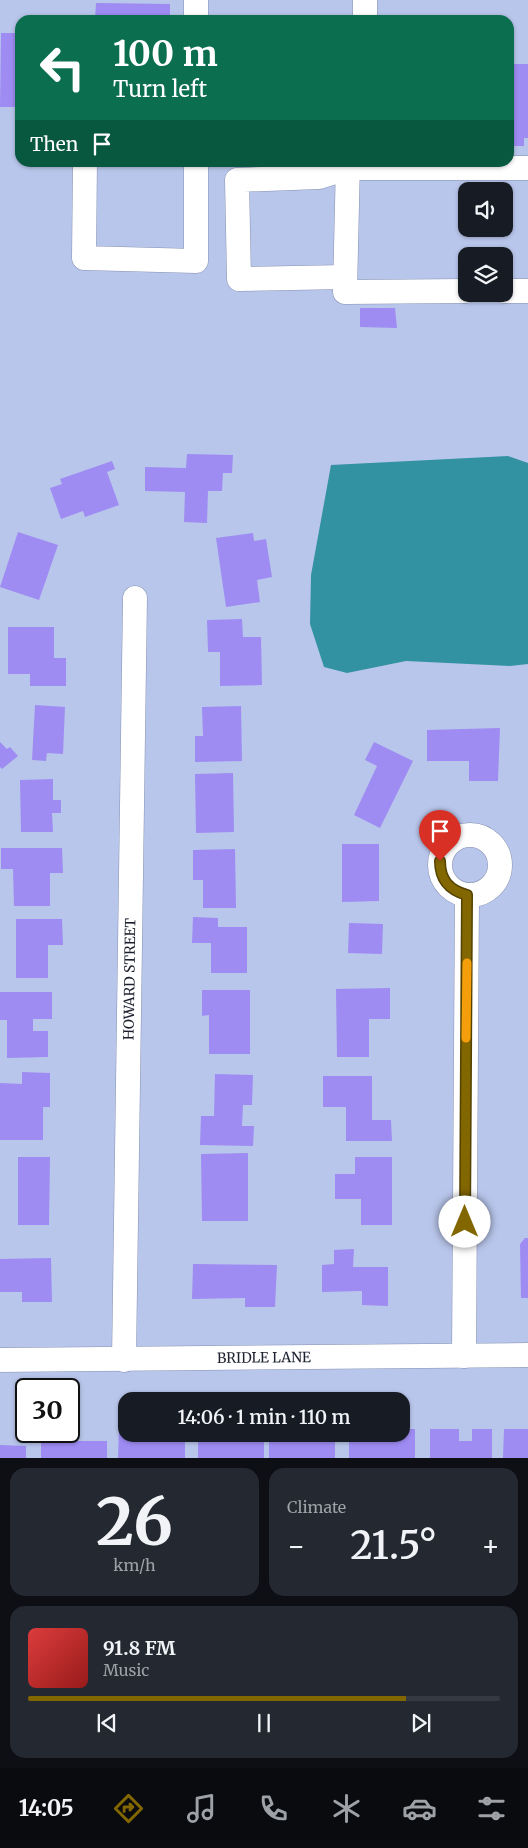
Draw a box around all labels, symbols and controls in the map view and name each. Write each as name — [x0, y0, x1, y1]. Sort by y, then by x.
text: 100 m — [113, 32, 218, 76]
icon: left — [30, 35, 95, 100]
text: Turn left — [113, 75, 207, 103]
icon: arrive — [88, 130, 116, 158]
text: Then — [30, 132, 78, 156]
map controls — [458, 182, 513, 302]
button: sound — [458, 182, 513, 237]
button: layers — [458, 247, 513, 302]
pin — [419, 810, 461, 861]
icon: arrive — [426, 817, 454, 845]
street label: HOWARD STREET — [120, 917, 139, 1040]
position arrow — [438, 1195, 490, 1247]
street label: BRIDLE LANE — [217, 1348, 311, 1367]
speed limit sign: 30 — [15, 1378, 80, 1443]
text: 14:06 · 1 min · 110 m — [177, 1405, 351, 1429]
text: 26 — [96, 1481, 173, 1563]
text: Climate — [287, 1497, 346, 1517]
text: 21.5° — [350, 1522, 437, 1569]
text: − — [287, 1528, 306, 1564]
text: + — [481, 1528, 500, 1564]
text: km/h — [113, 1555, 156, 1575]
text: 91.8 FM — [103, 1636, 176, 1660]
text: Music — [103, 1660, 149, 1680]
icon: previous — [93, 1709, 121, 1737]
icon: pause — [250, 1709, 278, 1737]
icon: next — [407, 1709, 435, 1737]
icon: directions — [111, 1791, 146, 1826]
icon: music — [184, 1791, 219, 1826]
icon: phone — [256, 1791, 291, 1826]
icon: climate — [329, 1791, 364, 1826]
icon: car — [402, 1791, 437, 1826]
icon: filters — [474, 1791, 509, 1826]
text: 14:05 — [19, 1794, 74, 1822]

